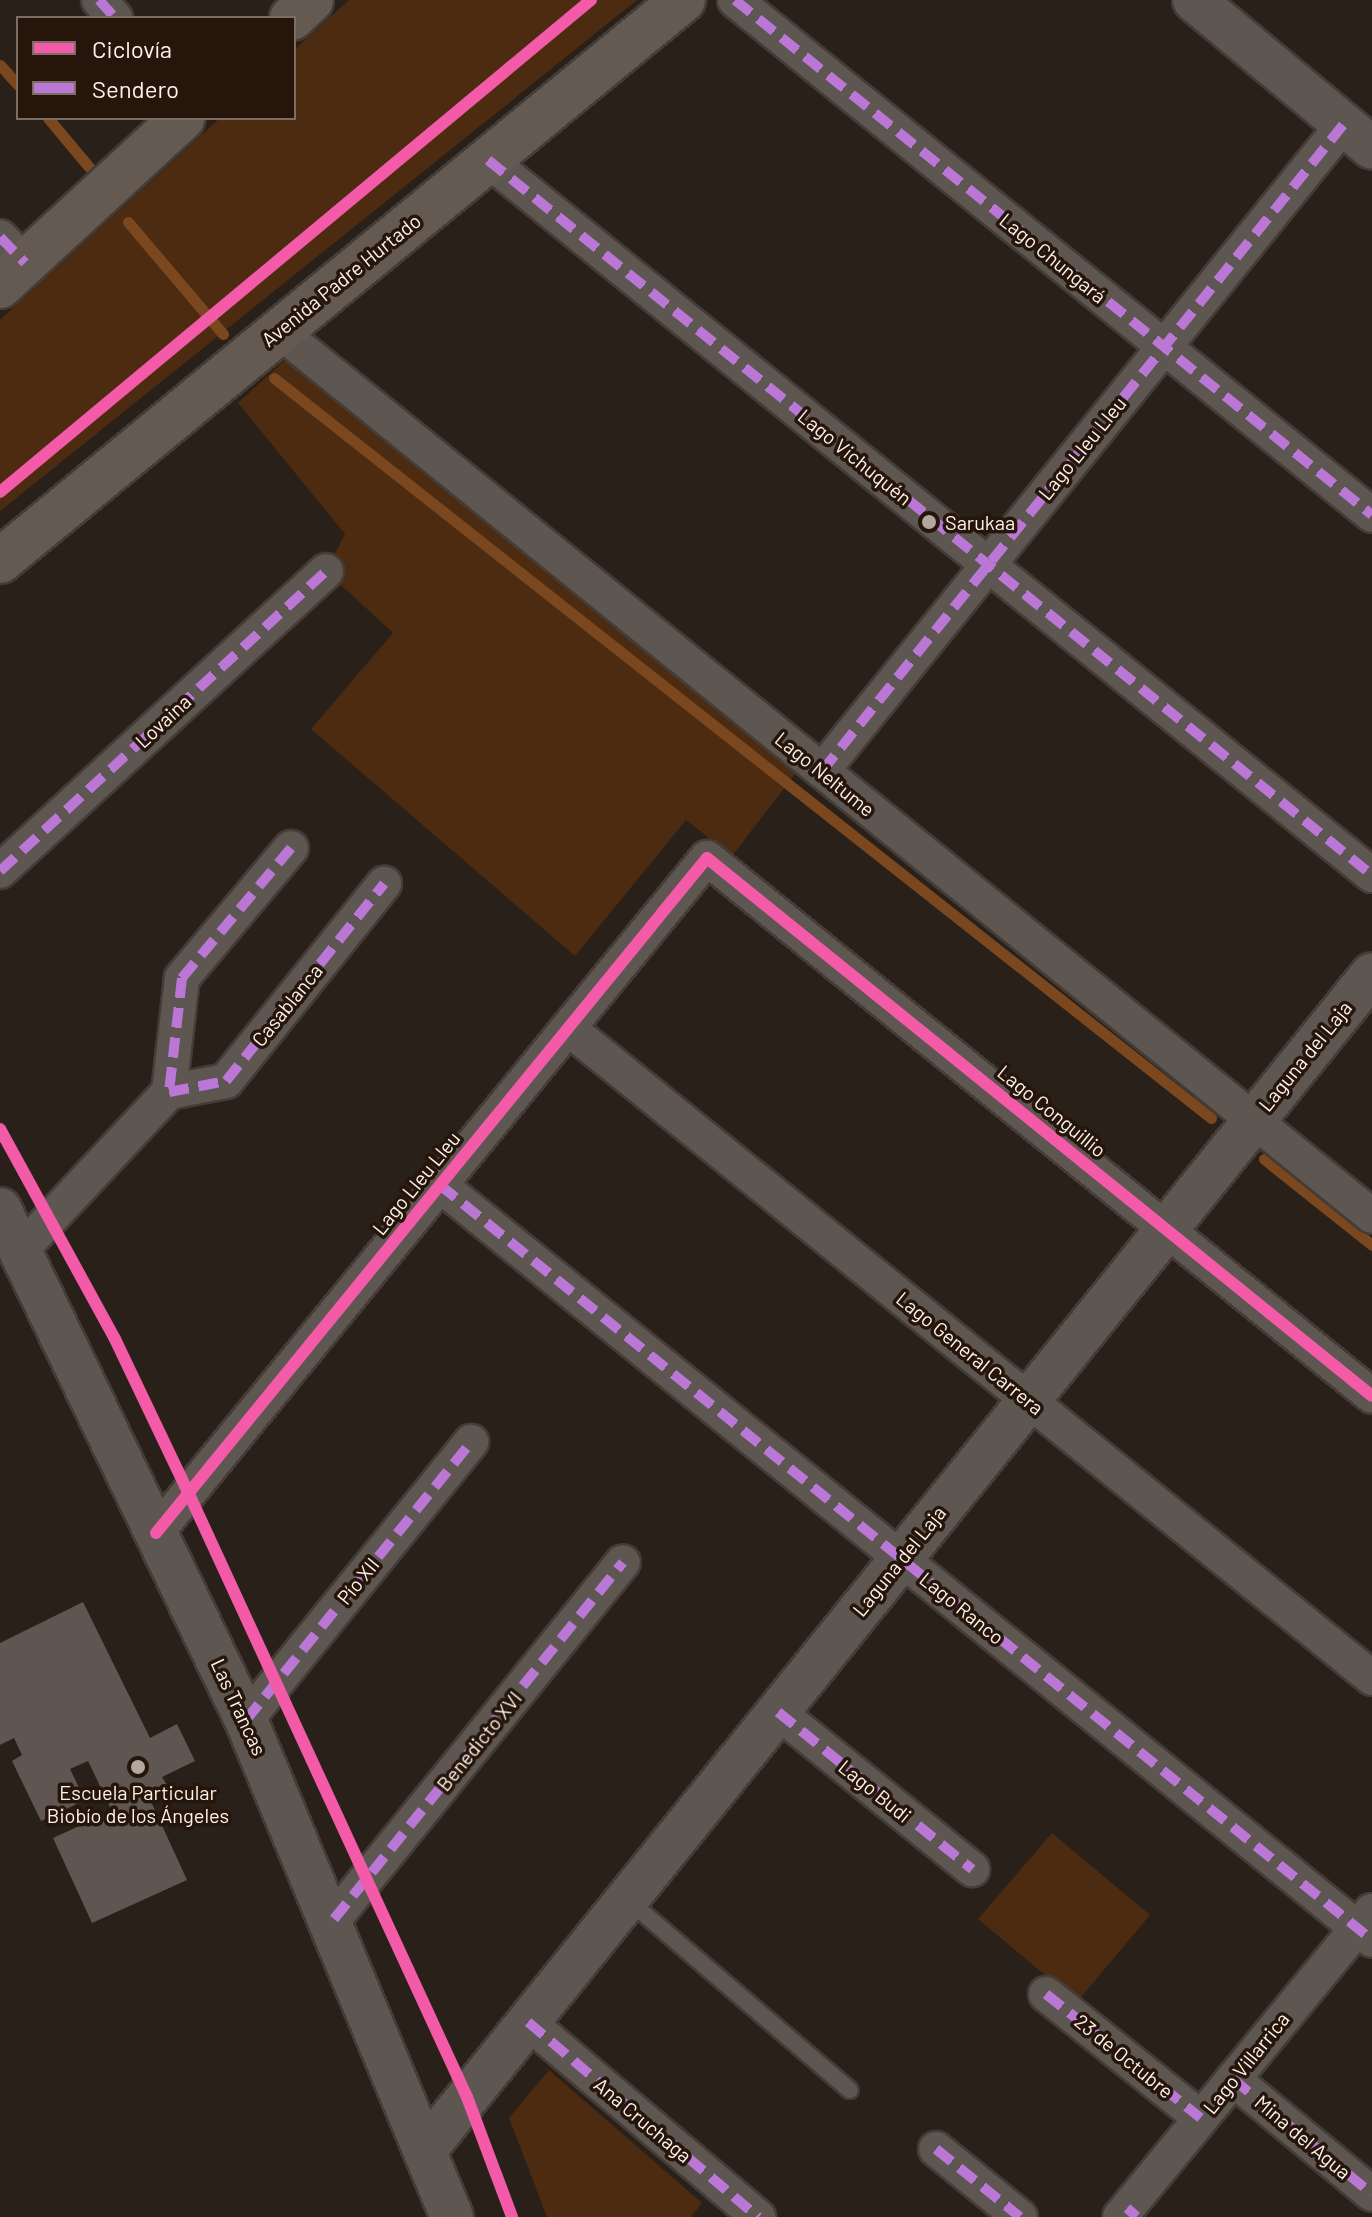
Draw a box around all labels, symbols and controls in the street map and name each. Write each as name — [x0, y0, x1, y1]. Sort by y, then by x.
legend — [16, 16, 296, 120]
text: Ciclovía — [92, 34, 172, 63]
text: Sendero — [92, 74, 179, 103]
street label: Avenida Padre Hurtado — [257, 208, 425, 352]
street label: Lago Chungará — [995, 208, 1111, 308]
street label: Lago Lleu Lleu — [1033, 392, 1131, 504]
street label: Lago Vichuquén — [793, 404, 917, 510]
place label: Sarukaa — [945, 510, 1015, 534]
marker: Sarukaa — [920, 513, 938, 531]
street label: Lovaina — [130, 689, 196, 753]
street label: Lago Neltume — [770, 727, 880, 821]
street label: Casablanca — [247, 959, 327, 1051]
street label: Laguna del Laja — [1253, 996, 1357, 1116]
street label: Lago Conguillio — [993, 1060, 1111, 1162]
street label: Lago Lleu Lleu — [367, 1127, 465, 1239]
street label: Lago General Carrera — [892, 1286, 1048, 1420]
street label: Laguna del Laja — [847, 1501, 951, 1621]
street label: Pío XII — [332, 1553, 384, 1609]
street label: Lago Ranco — [915, 1567, 1009, 1649]
street label: Las Trancas — [206, 1655, 272, 1759]
street label: Benedicto XVI — [431, 1686, 527, 1796]
street label: Lago Budi — [834, 1755, 916, 1827]
marker: Escuela Particular Biobío de los Ángeles — [129, 1758, 147, 1776]
place label: Escuela Particular Biobío de los Ángeles — [47, 1780, 229, 1827]
street label: Lago Villarrica — [1198, 2007, 1294, 2119]
street label: 23 de Octubre — [1070, 2009, 1178, 2103]
street label: Ana Cruchaga — [589, 2072, 697, 2168]
street label: Mina del Agua — [1250, 2090, 1356, 2184]

